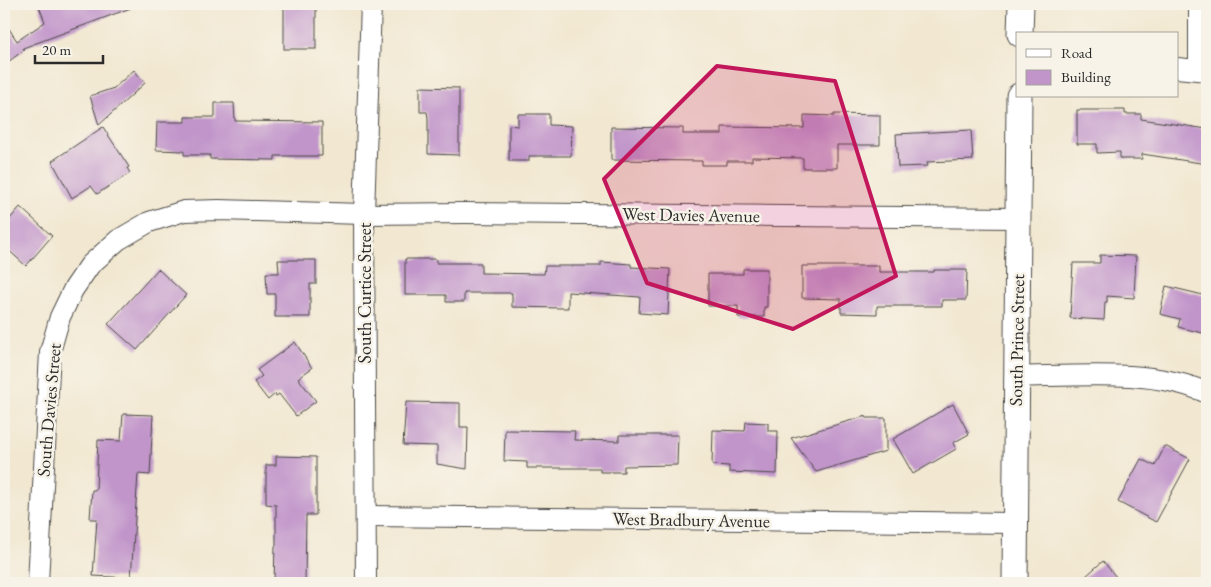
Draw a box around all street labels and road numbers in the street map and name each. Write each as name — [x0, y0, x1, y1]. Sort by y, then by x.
street label: West Davies Avenue — [622, 202, 760, 227]
street label: South Curtice Street — [353, 222, 376, 363]
street label: South Prince Street — [1004, 273, 1029, 406]
street label: South Davies Street — [31, 342, 66, 478]
street label: West Bradbury Avenue — [612, 507, 770, 532]

